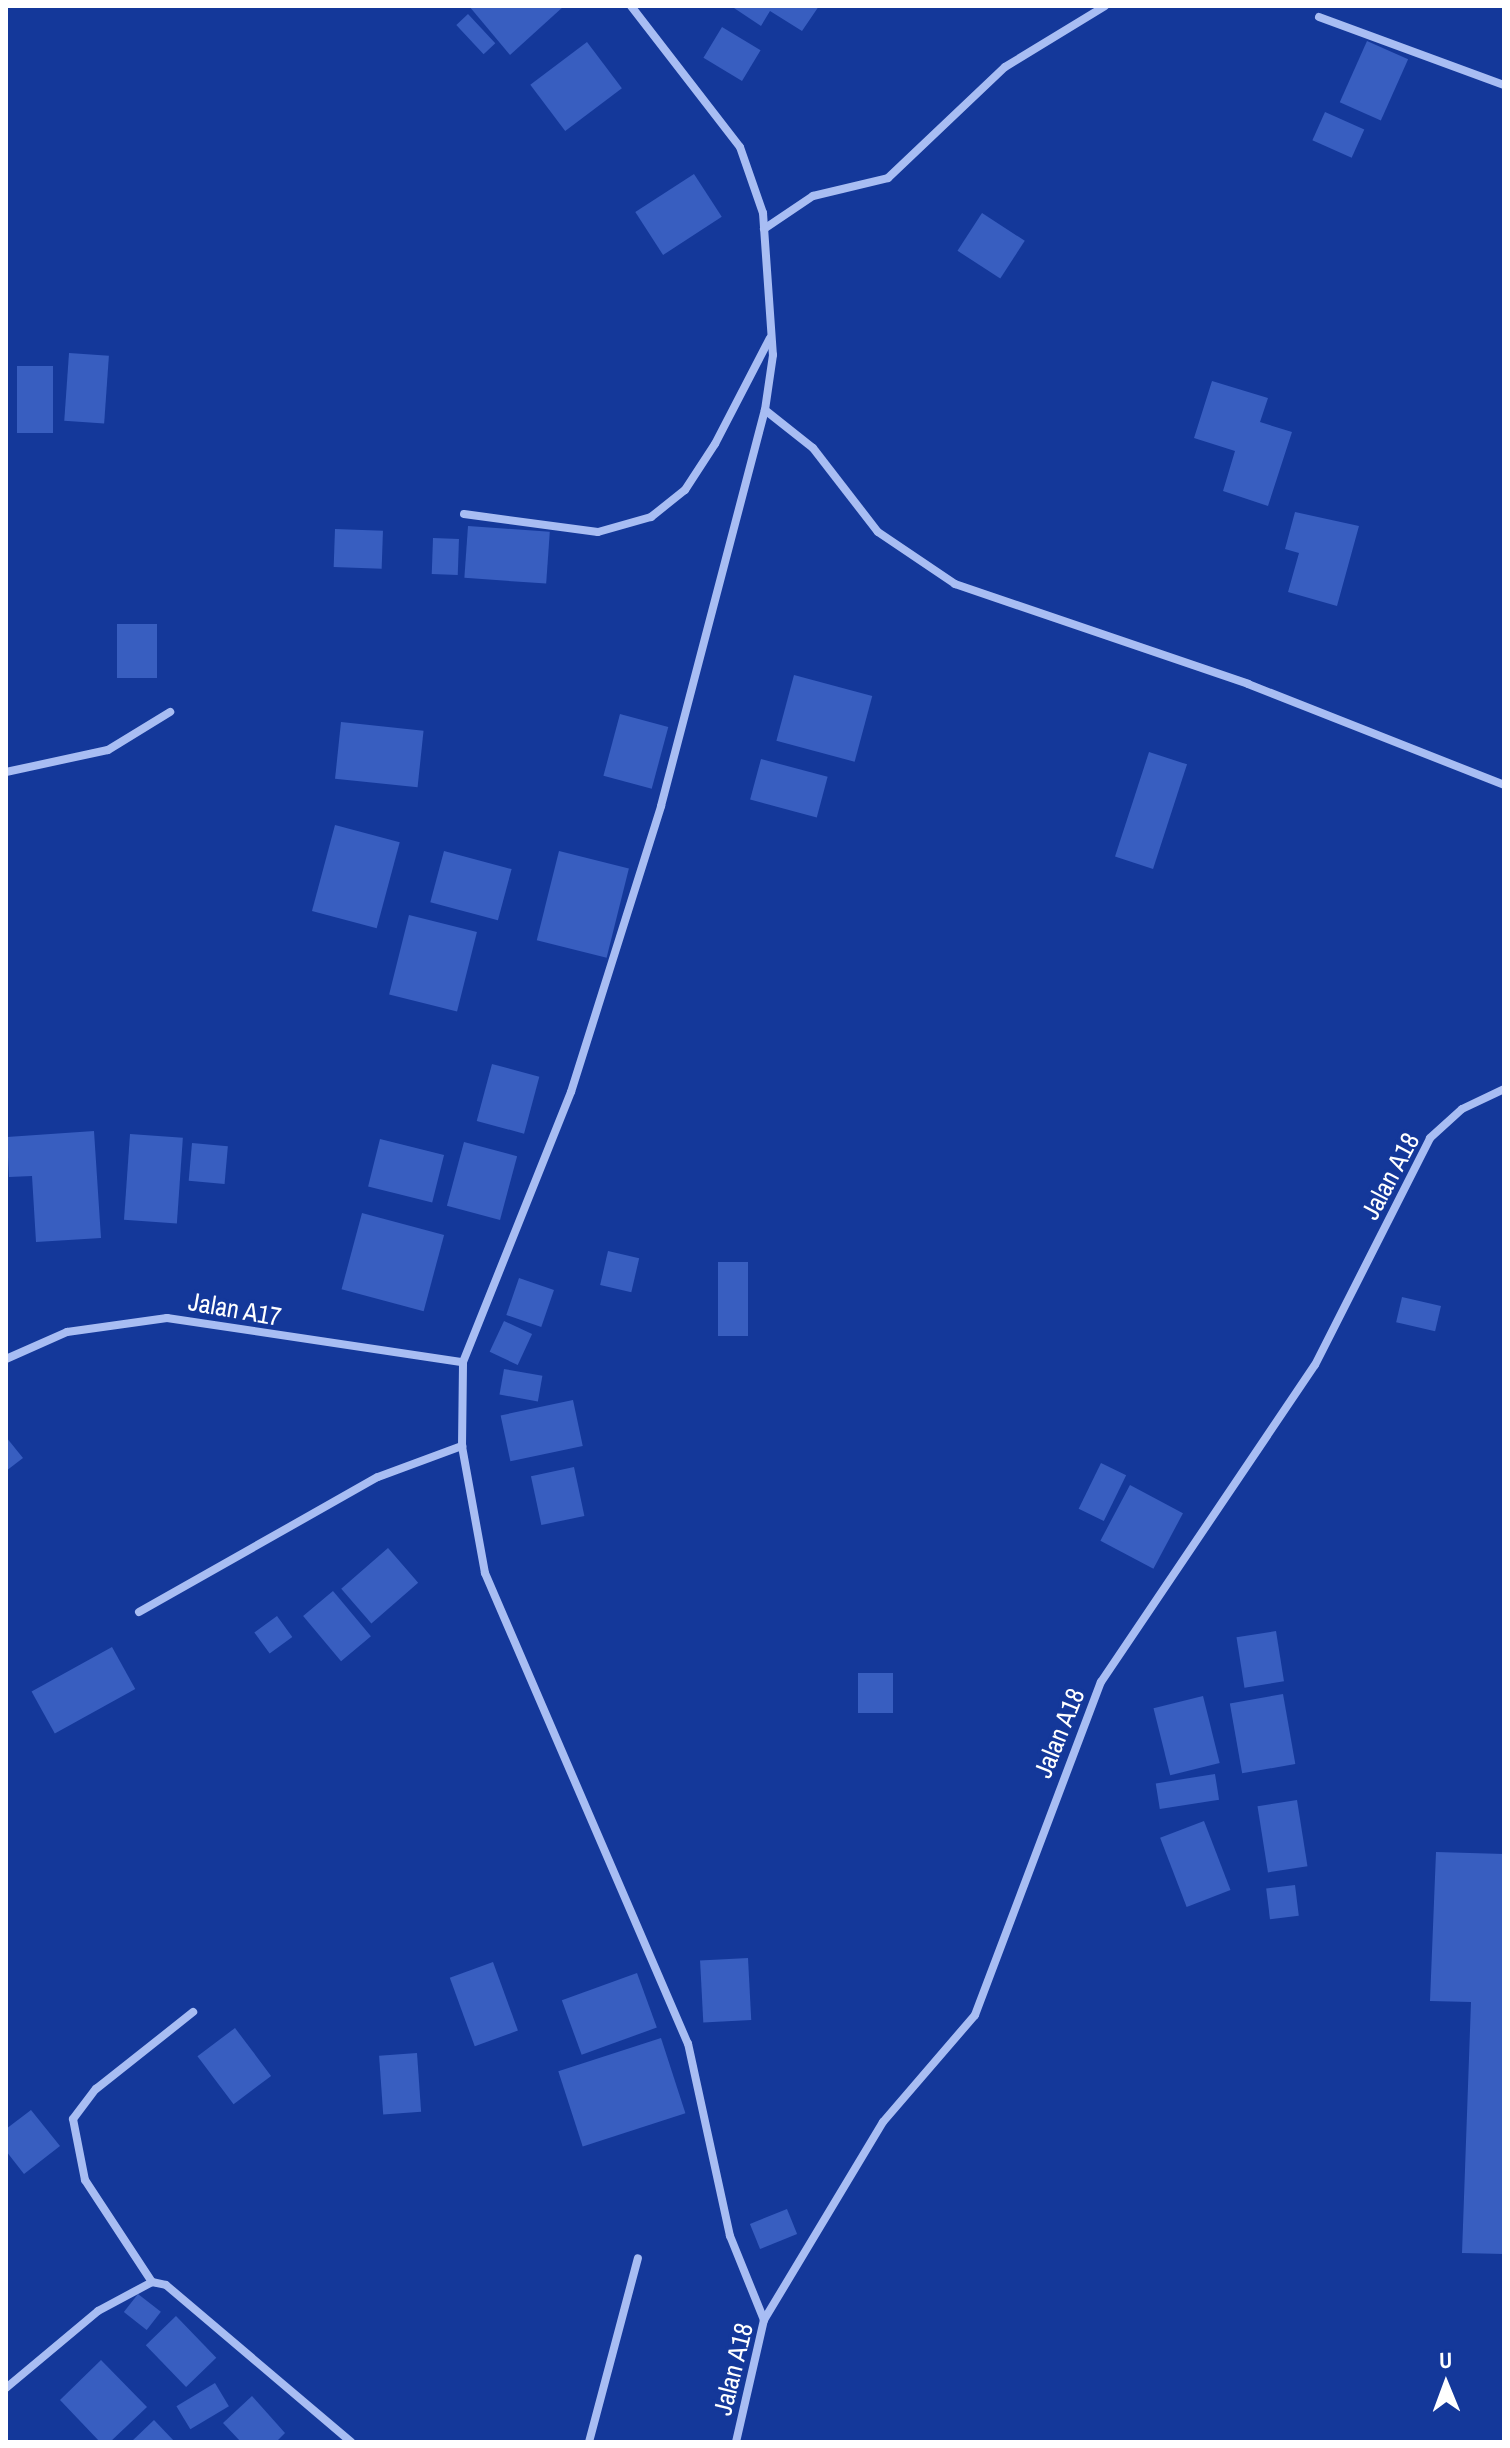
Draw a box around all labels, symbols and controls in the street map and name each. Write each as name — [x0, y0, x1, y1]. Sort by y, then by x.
street label: Jalan A18 — [1354, 1127, 1426, 1225]
street label: Jalan A17 — [186, 1285, 284, 1333]
street label: Jalan A18 — [1027, 1683, 1091, 1783]
street label: Jalan A18 — [706, 2319, 760, 2419]
north arrow — [1406, 2344, 1486, 2424]
text: U — [1439, 2345, 1452, 2375]

